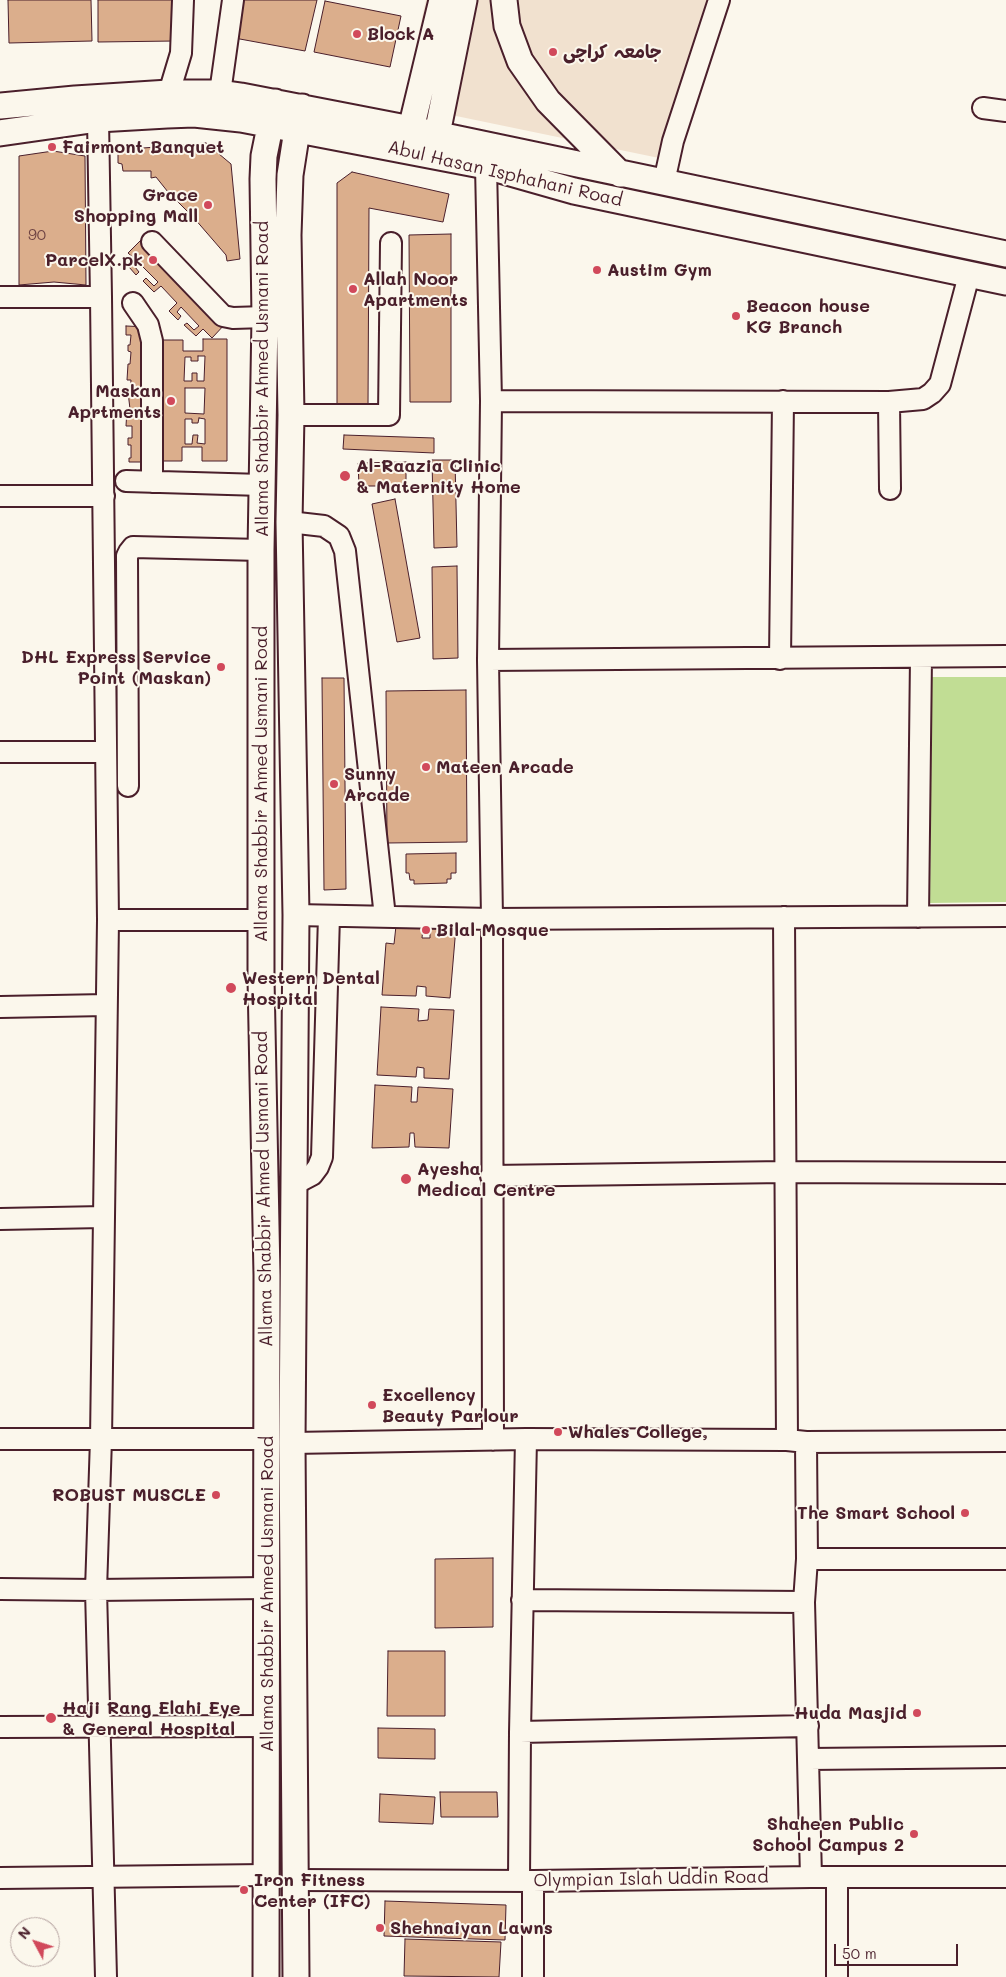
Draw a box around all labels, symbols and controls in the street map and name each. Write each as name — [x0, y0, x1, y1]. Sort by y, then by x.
place label: Block A — [367, 23, 434, 45]
marker: Block A — [351, 28, 363, 40]
place label: جامعہ کراچی — [563, 41, 662, 63]
marker: جامعہ کراچی — [547, 46, 559, 58]
place label: Fairmont Banquet — [62, 136, 224, 158]
street label: Abul Hasan Isphahani Road — [385, 136, 625, 212]
marker: Fairmont Banquet — [46, 141, 58, 153]
place label: Grace Shopping Mall — [74, 184, 198, 226]
marker: Grace Shopping Mall — [202, 199, 214, 211]
street label: Allama Shabbir Ahmed Usmani Road — [251, 221, 273, 537]
house number: 90 — [28, 226, 46, 244]
place label: ParcelX.pk — [45, 249, 143, 271]
marker: ParcelX.pk — [147, 254, 159, 266]
place label: Austim Gym — [607, 259, 712, 281]
marker: Austim Gym — [591, 264, 603, 276]
place label: Allah Noor Apartments — [363, 268, 468, 310]
marker: Allah Noor Apartments — [347, 283, 359, 295]
place label: Beacon house KG Branch — [746, 295, 870, 338]
marker: Beacon house KG Branch — [730, 310, 742, 322]
place label: Maskan Aprtments — [67, 380, 161, 422]
marker: Maskan Aprtments — [165, 395, 177, 407]
place label: Al-Raazia Clinic & Maternity Home — [356, 455, 521, 498]
marker: Al-Raazia Clinic & Maternity Home — [338, 469, 352, 483]
street label: Allama Shabbir Ahmed Usmani Road — [250, 626, 272, 942]
place label: DHL Express Service Point (Maskan) — [21, 646, 211, 689]
marker: DHL Express Service Point (Maskan) — [215, 661, 227, 673]
place label: Mateen Arcade — [436, 756, 574, 778]
marker: Mateen Arcade — [420, 761, 432, 773]
place label: Sunny Arcade — [344, 763, 410, 806]
marker: Sunny Arcade — [328, 778, 340, 790]
place label: Bilal Mosque — [436, 919, 549, 941]
marker: Bilal Mosque — [420, 924, 432, 936]
place label: Western Dental Hospital — [242, 967, 380, 1010]
marker: Western Dental Hospital — [224, 981, 238, 995]
street label: Allama Shabbir Ahmed Usmani Road — [250, 1031, 278, 1347]
place label: Ayesha Medical Centre — [417, 1158, 555, 1200]
marker: Ayesha Medical Centre — [399, 1172, 413, 1186]
place label: Excellency Beauty Parlour — [382, 1384, 519, 1426]
marker: Excellency Beauty Parlour — [366, 1399, 378, 1411]
place label: Whales College, — [568, 1421, 708, 1443]
marker: Whales College, — [552, 1426, 564, 1438]
street label: Allama Shabbir Ahmed Usmani Road — [256, 1436, 278, 1752]
place label: ROBUST MUSCLE — [52, 1484, 206, 1506]
marker: ROBUST MUSCLE — [210, 1489, 222, 1501]
place label: The Smart School — [797, 1502, 955, 1524]
marker: The Smart School — [959, 1507, 971, 1519]
place label: Haji Rang Elahi Eye & General Hospital — [62, 1697, 240, 1740]
place label: Huda Masjid — [794, 1702, 907, 1724]
marker: Huda Masjid — [911, 1707, 923, 1719]
marker: Haji Rang Elahi Eye & General Hospital — [44, 1711, 58, 1725]
place label: Shaheen Public School Campus 2 — [752, 1813, 904, 1856]
marker: Shaheen Public School Campus 2 — [908, 1828, 920, 1840]
street label: Olympian Islah Uddin Road — [533, 1866, 769, 1892]
place label: Iron Fitness Center (IFC) — [254, 1869, 371, 1912]
marker: Iron Fitness Center (IFC) — [238, 1884, 250, 1896]
north arrow — [10, 1917, 60, 1967]
place label: Shehnaiyan Lawns — [390, 1917, 553, 1939]
marker: Shehnaiyan Lawns — [374, 1922, 386, 1934]
text: N — [13, 1923, 35, 1943]
scale bar — [836, 1934, 960, 1966]
text: 50 m — [842, 1943, 877, 1963]

